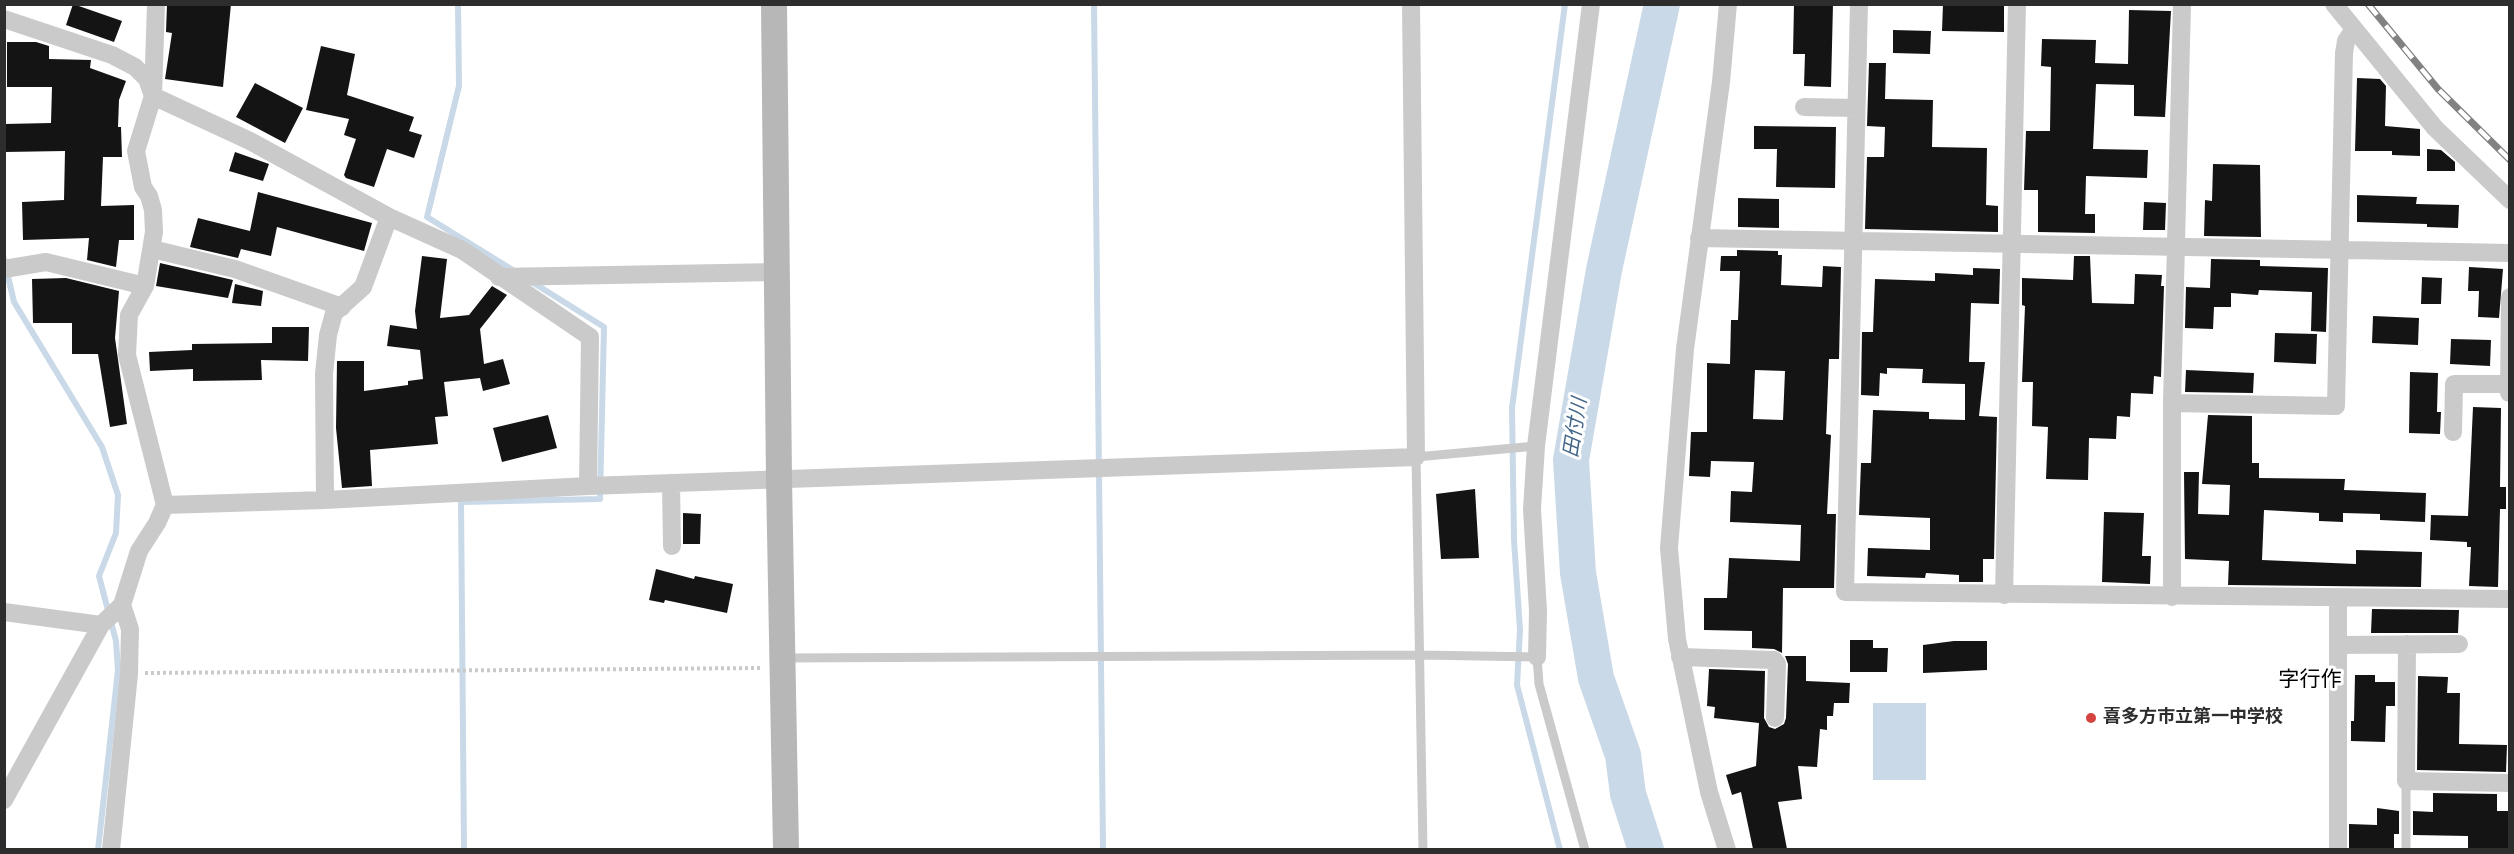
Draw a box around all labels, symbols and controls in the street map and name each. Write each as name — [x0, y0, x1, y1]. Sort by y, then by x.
water label: 田付川 — [1560, 396, 1594, 460]
district label: 字行作 — [2279, 668, 2341, 694]
place label: 喜多方市立第一中学校 — [2103, 707, 2283, 729]
marker: 喜多方市立第一中学校 — [2084, 711, 2098, 725]

